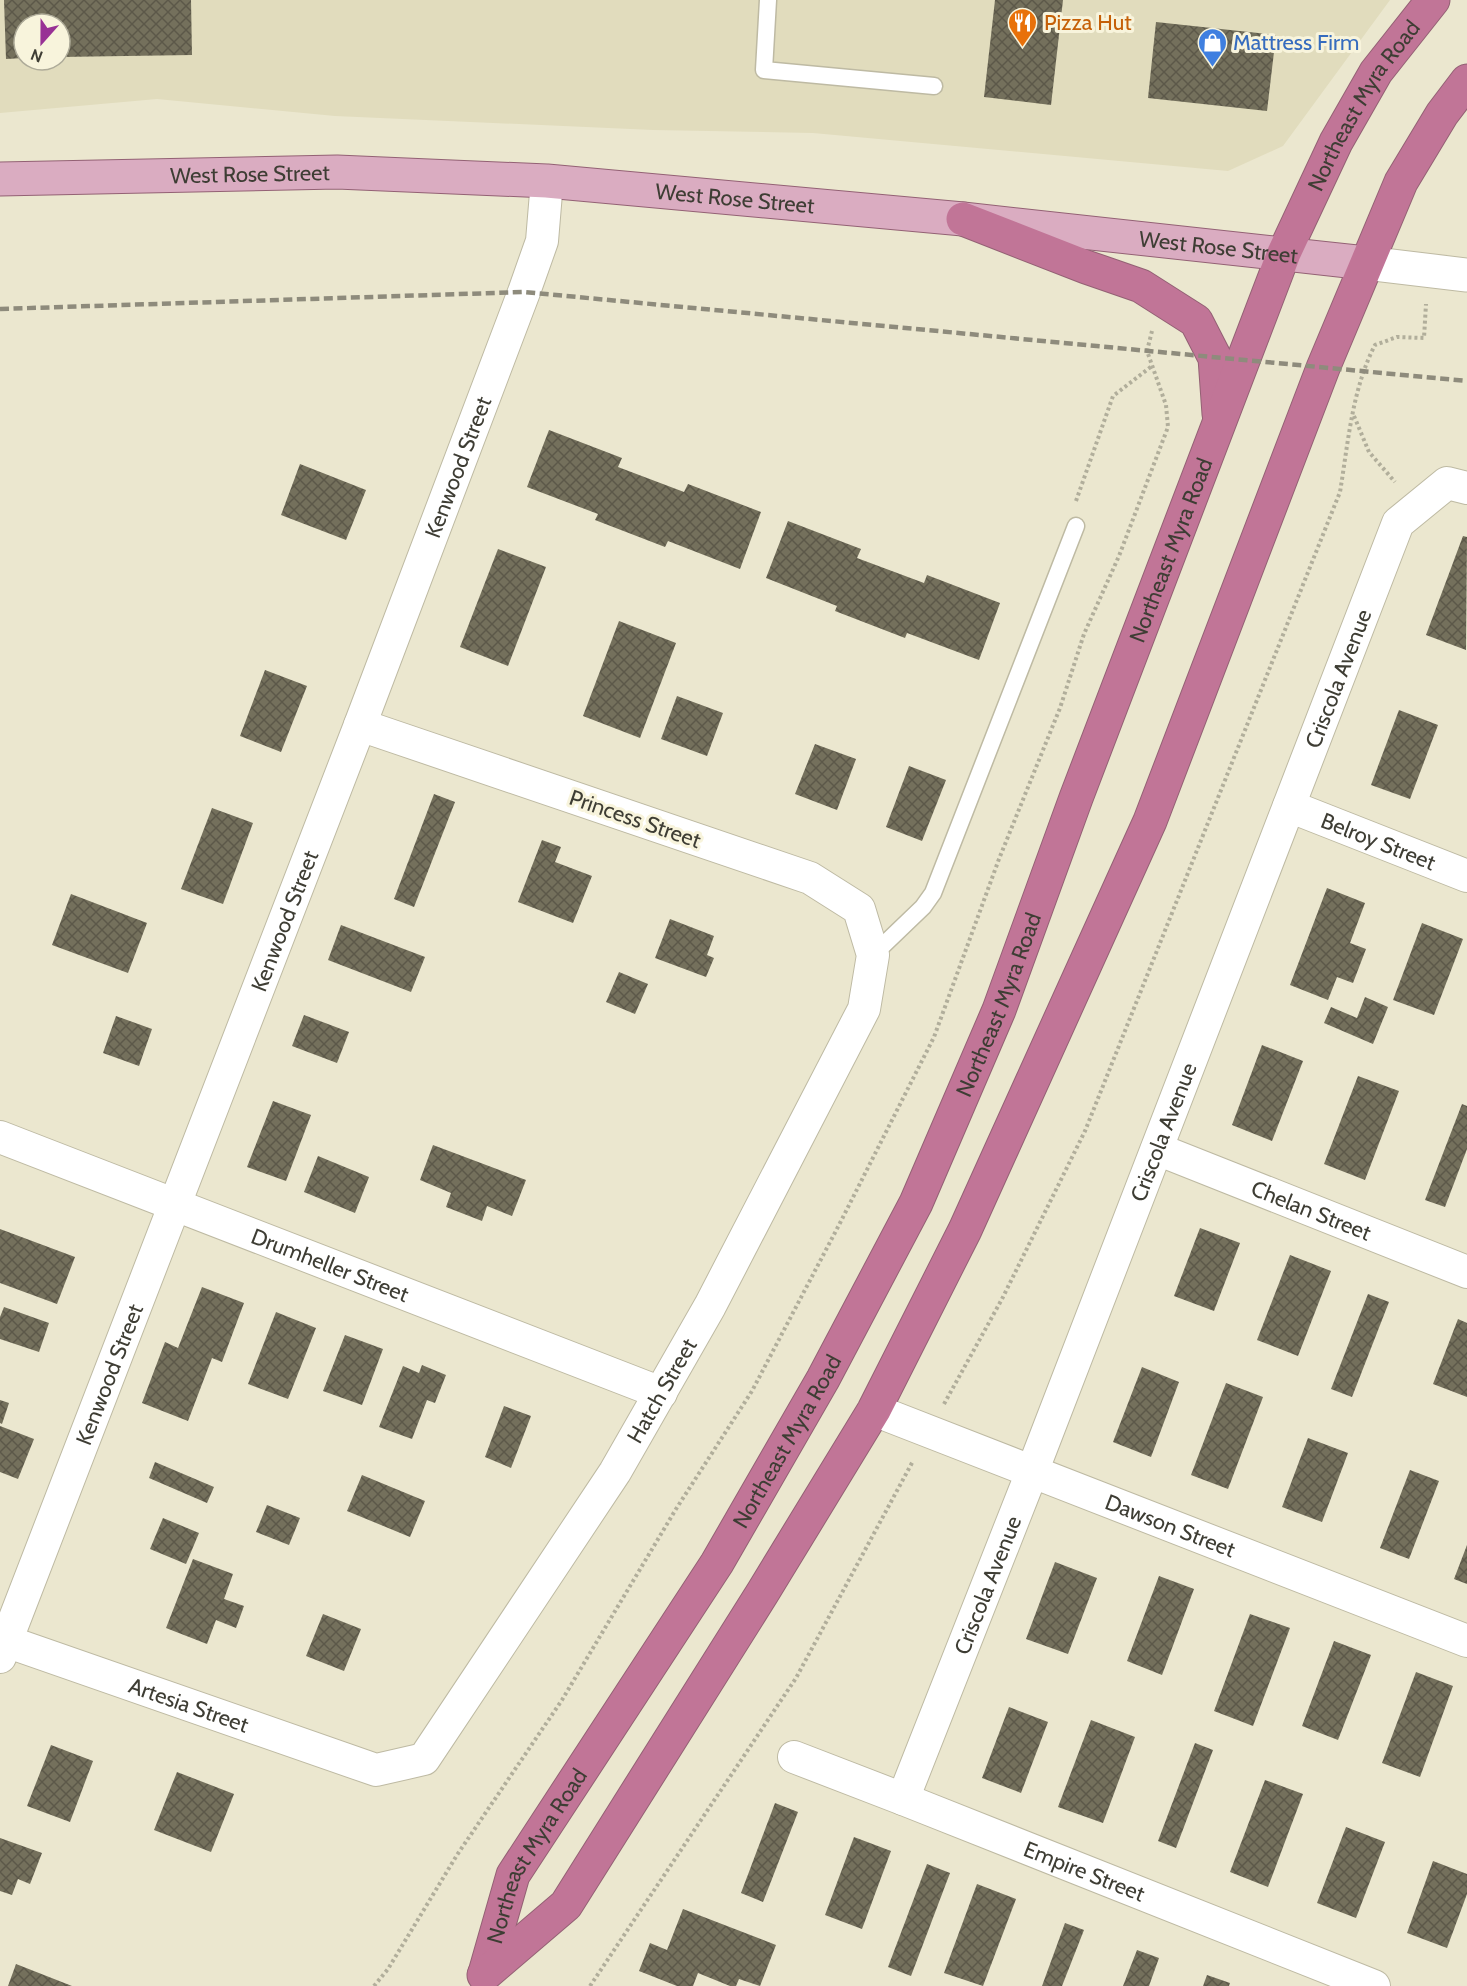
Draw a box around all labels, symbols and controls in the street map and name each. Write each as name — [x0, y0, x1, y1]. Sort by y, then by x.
restaurant icon: Pizza Hut — [1007, 6, 1039, 48]
place label: Pizza Hut — [1044, 9, 1132, 36]
north arrow — [12, 12, 72, 72]
street label: Northeast Myra Road — [1302, 15, 1425, 195]
shop icon: Mattress Firm — [1196, 26, 1228, 68]
place label: Mattress Firm — [1233, 29, 1359, 56]
text: N — [28, 45, 45, 66]
street label: West Rose Street — [170, 159, 331, 189]
street label: West Rose Street — [654, 177, 816, 219]
street label: West Rose Street — [1138, 225, 1300, 269]
street label: Kenwood Street — [419, 392, 497, 541]
street label: Northeast Myra Road — [1123, 454, 1218, 646]
street label: Criscola Avenue — [1299, 605, 1377, 752]
street label: Princess Street — [566, 784, 705, 854]
street label: Belroy Street — [1317, 806, 1440, 876]
street label: Kenwood Street — [245, 846, 324, 995]
street label: Northeast Myra Road — [950, 909, 1047, 1101]
street label: Criscola Avenue — [1124, 1059, 1202, 1205]
street label: Chelan Street — [1248, 1174, 1376, 1246]
street label: Drumheller Street — [247, 1222, 413, 1308]
street label: Kenwood Street — [70, 1299, 149, 1449]
street label: Hatch Street — [621, 1333, 703, 1448]
street label: Northeast Myra Road — [727, 1350, 847, 1533]
street label: Dawson Street — [1102, 1488, 1240, 1563]
street label: Criscola Avenue — [948, 1512, 1027, 1658]
street label: Artesia Street — [125, 1671, 253, 1738]
street label: Northeast Myra Road — [481, 1763, 593, 1947]
street label: Empire Street — [1020, 1835, 1149, 1907]

